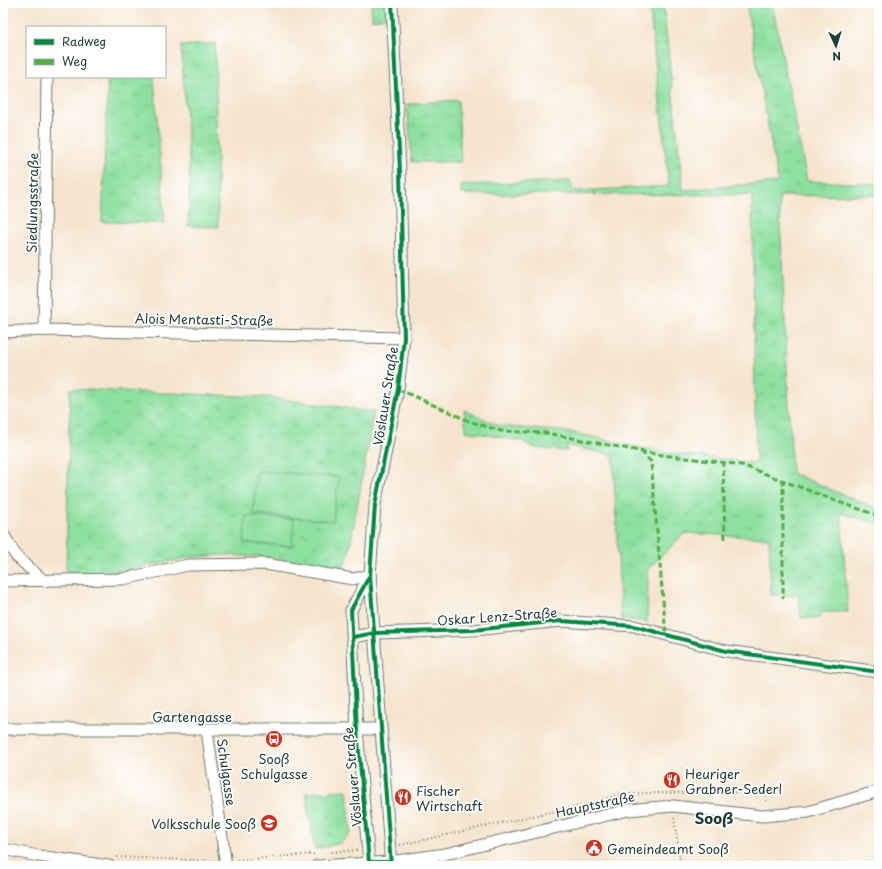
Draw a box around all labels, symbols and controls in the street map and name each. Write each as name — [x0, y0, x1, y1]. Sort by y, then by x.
legend — [26, 26, 166, 78]
north arrow — [816, 26, 856, 66]
text: Radweg — [62, 32, 106, 50]
text: N — [832, 48, 842, 65]
text: Weg — [62, 52, 87, 70]
street label: Siedlungsstraße — [22, 153, 42, 253]
street label: Alois Mentasti-Straße — [135, 308, 273, 330]
street label: Vöslauer Straße — [368, 345, 402, 447]
street label: Oskar Lenz-Straße — [436, 602, 558, 630]
street label: Gartengasse — [152, 707, 232, 726]
street label: Vöslauer Straße — [338, 726, 366, 828]
bus stop icon: Sooß Schulgasse — [264, 729, 284, 749]
street label: Schulgasse — [213, 737, 241, 807]
place label: Sooß Schulgasse — [240, 749, 308, 783]
place label: Heuriger Grabner-Sederl — [685, 764, 782, 798]
restaurant icon: Heuriger Grabner-Sederl — [662, 770, 682, 790]
place label: Fischer Wirtschaft — [416, 781, 482, 815]
street label: Hauptstraße — [554, 786, 636, 822]
restaurant icon: Fischer Wirtschaft — [393, 787, 413, 807]
district label: Sooß — [695, 806, 733, 829]
school or university icon: Volksschule Sooß — [259, 813, 279, 833]
place label: Volksschule Sooß — [151, 814, 256, 833]
public building icon: Gemeindeamt Sooß — [584, 838, 604, 858]
place label: Gemeindeamt Sooß — [607, 839, 729, 858]

